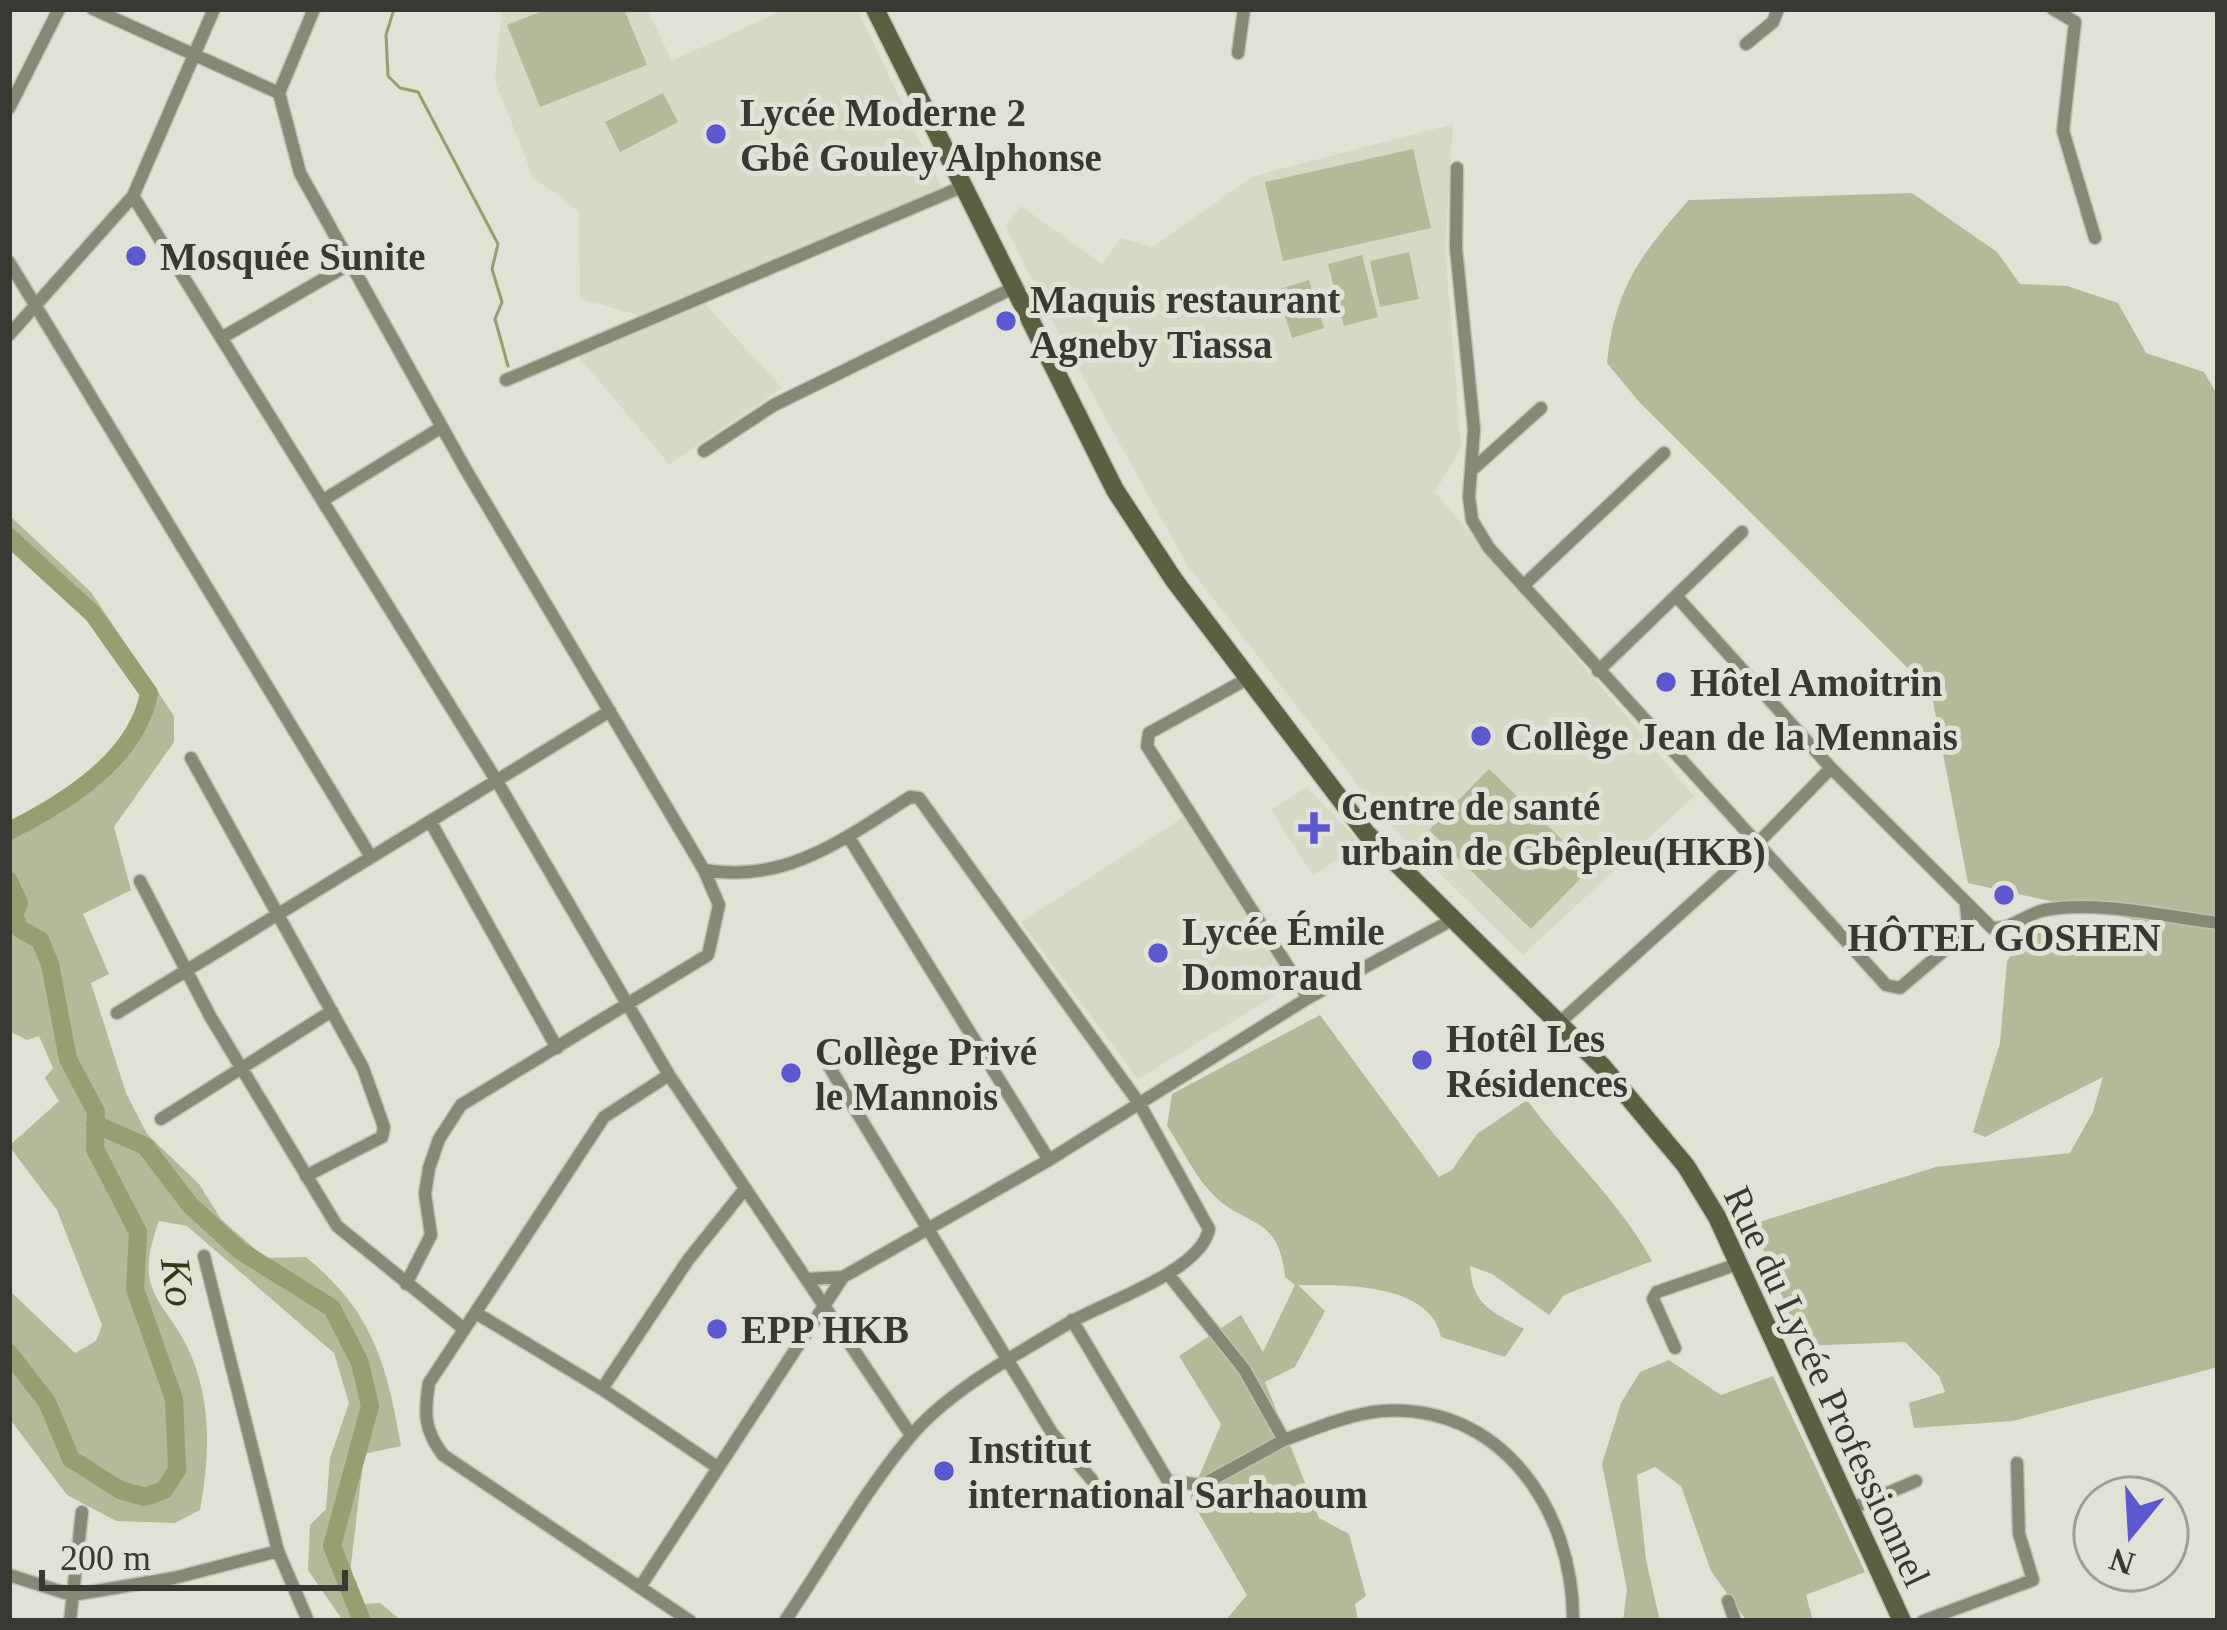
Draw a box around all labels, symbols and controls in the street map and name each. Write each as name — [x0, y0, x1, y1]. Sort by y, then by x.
place label: Lycée Moderne 2 Gbê Gouley Alphonse — [740, 91, 1102, 180]
marker: Lycée Moderne 2 Gbê Gouley Alphonse — [703, 121, 729, 147]
place label: Mosquée Sunite — [160, 235, 425, 279]
marker: Mosquée Sunite — [123, 243, 149, 269]
place label: Maquis restaurant Agneby Tiassa — [1030, 278, 1340, 367]
marker: Maquis restaurant Agneby Tiassa — [993, 308, 1019, 334]
place label: Hôtel Amoitrin — [1690, 661, 1943, 704]
marker: Hôtel Amoitrin — [1653, 669, 1679, 695]
place label: Collège Jean de la Mennais — [1505, 715, 1958, 759]
marker: Collège Jean de la Mennais — [1468, 723, 1494, 749]
place label: Centre de santé urbain de Gbêpleu(HKB) — [1341, 785, 1766, 874]
marker: Centre de santé urbain de Gbêpleu(HKB) — [1298, 812, 1330, 844]
marker: HÔTEL GOSHEN — [1991, 882, 2017, 908]
place label: Lycée Émile Domoraud — [1182, 910, 1385, 998]
place label: HÔTEL GOSHEN — [1847, 915, 2161, 959]
marker: Lycée Émile Domoraud — [1145, 940, 1171, 966]
place label: Hotêl Les Résidences — [1446, 1017, 1628, 1105]
place label: Collège Privé le Mannois — [815, 1030, 1037, 1118]
marker: Hotêl Les Résidences — [1409, 1047, 1435, 1073]
marker: Collège Privé le Mannois — [778, 1060, 804, 1086]
street label: Rue du Lycée Professionnel — [1715, 1179, 1939, 1594]
water label: Ko — [152, 1254, 204, 1310]
place label: EPP HKB — [741, 1308, 909, 1351]
marker: EPP HKB — [704, 1316, 730, 1342]
place label: Institut international Sarhaoum — [968, 1428, 1368, 1516]
marker: Institut international Sarhaoum — [931, 1458, 957, 1484]
north arrow — [2071, 1474, 2191, 1594]
scale bar — [42, 1516, 345, 1590]
text: 200 m — [60, 1538, 151, 1578]
text: N — [2105, 1541, 2139, 1582]

